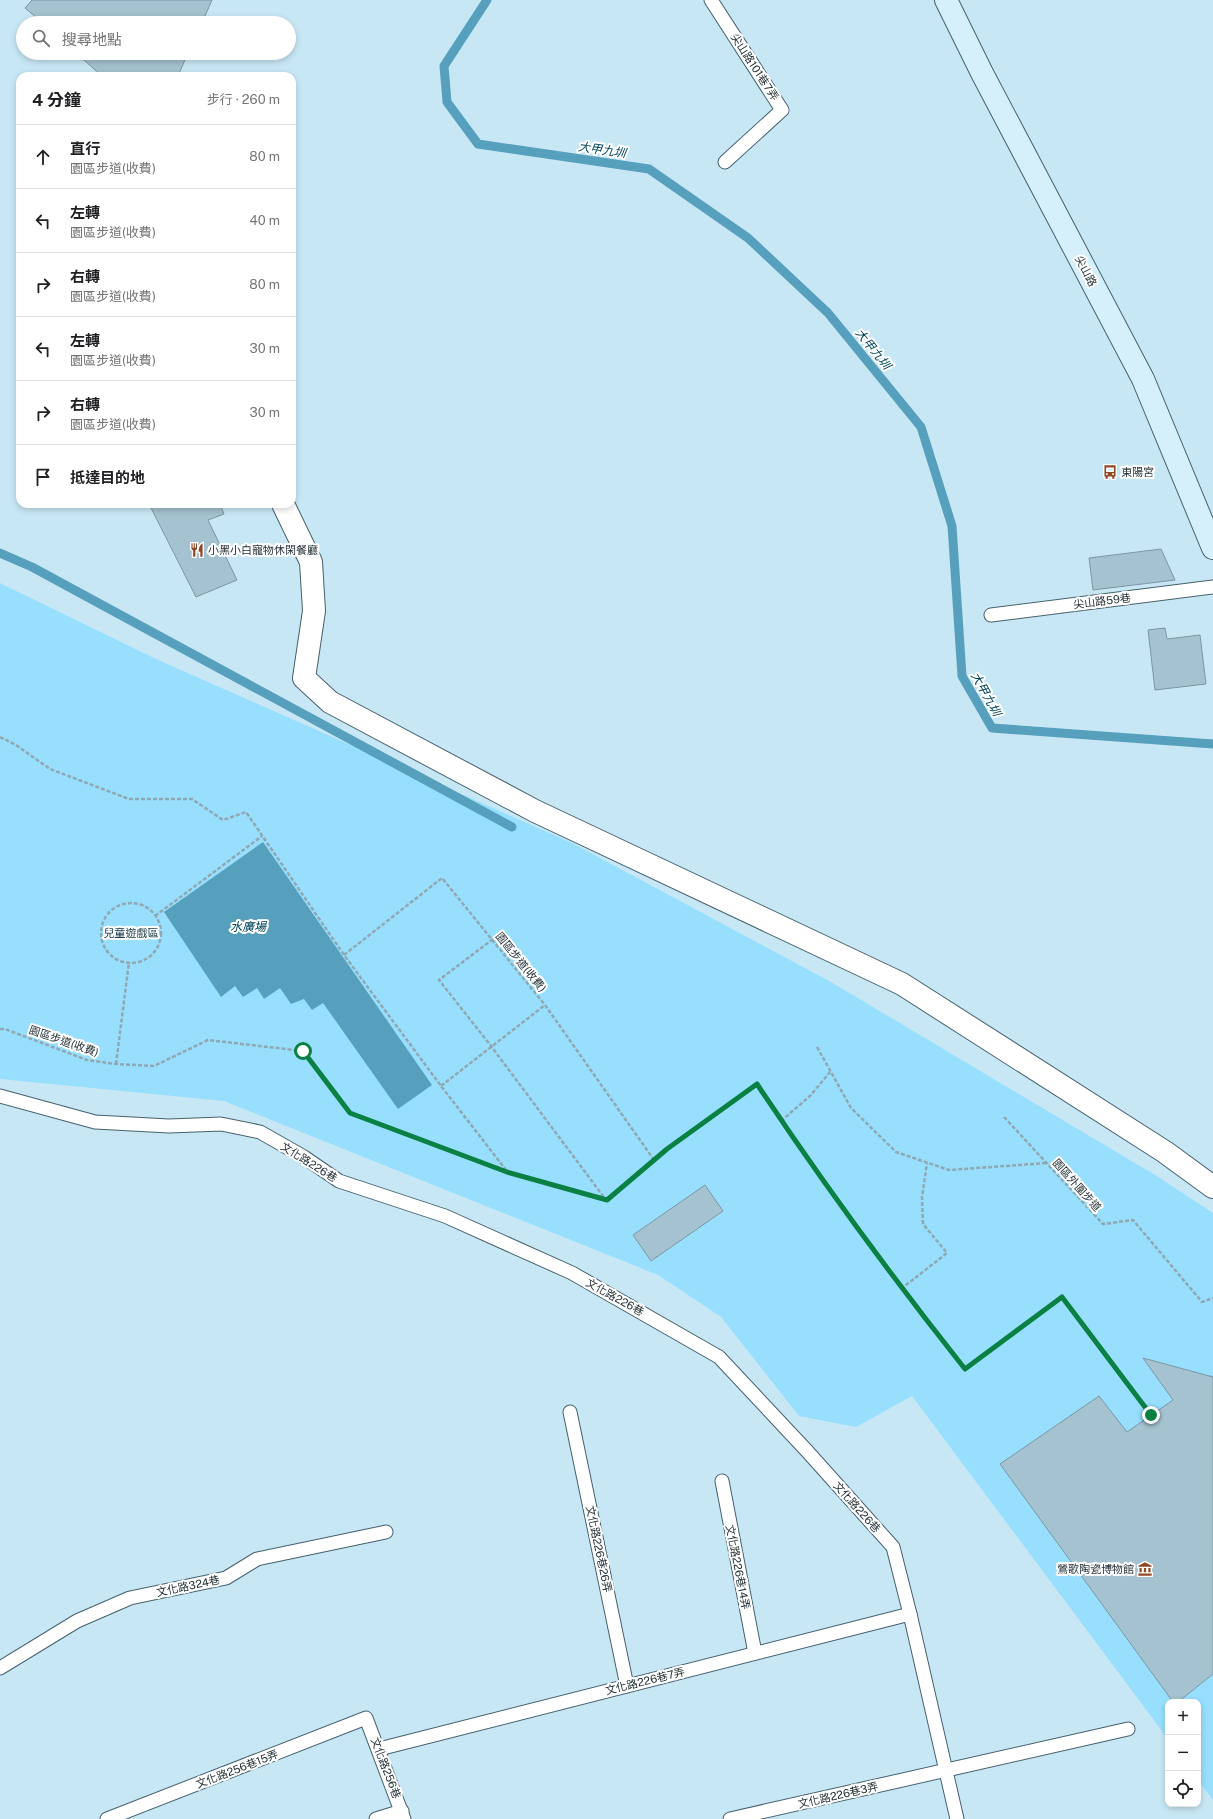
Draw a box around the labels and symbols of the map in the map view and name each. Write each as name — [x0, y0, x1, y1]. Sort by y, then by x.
street label: 尖山路101巷7弄 — [729, 31, 781, 103]
water label: 大甲九圳 — [577, 140, 629, 161]
street label: 尖山路 — [1073, 254, 1099, 288]
water label: 大甲九圳 — [852, 326, 895, 374]
bus stop icon: 東陽宮 — [1102, 464, 1118, 480]
place label: 東陽宮 — [1121, 466, 1154, 478]
restaurant icon: 小黑小白寵物休閑餐廳 — [189, 542, 205, 558]
place label: 小黑小白寵物休閑餐廳 — [208, 544, 318, 556]
street label: 尖山路59巷 — [1073, 592, 1131, 610]
water label: 大甲九圳 — [968, 670, 1005, 720]
water label: 水廣場 — [230, 920, 268, 934]
park label: 兒童遊戲區 — [104, 927, 159, 939]
street label: 園區步道(收費) — [493, 930, 549, 994]
street label: 園區步道(收費) — [28, 1023, 100, 1059]
route start — [294, 1042, 312, 1060]
street label: 文化路226巷 — [279, 1140, 339, 1184]
street label: 園區外圍步道 — [1050, 1156, 1104, 1214]
street label: 文化路226巷 — [584, 1276, 646, 1318]
route end — [1142, 1406, 1160, 1424]
street label: 文化路226巷 — [831, 1479, 883, 1535]
street label: 文化路226巷26弄 — [584, 1505, 614, 1593]
street label: 文化路226巷14弄 — [724, 1523, 752, 1611]
museum icon: 鶯歌陶瓷博物館 — [1137, 1561, 1153, 1577]
place label: 鶯歌陶瓷博物館 — [1057, 1563, 1134, 1575]
street label: 文化路324巷 — [155, 1573, 221, 1599]
street label: 文化路226巷7弄 — [604, 1665, 686, 1697]
street label: 文化路256巷 — [369, 1736, 403, 1800]
street label: 文化路256巷15弄 — [194, 1748, 280, 1790]
street label: 文化路226巷3弄 — [797, 1780, 879, 1810]

